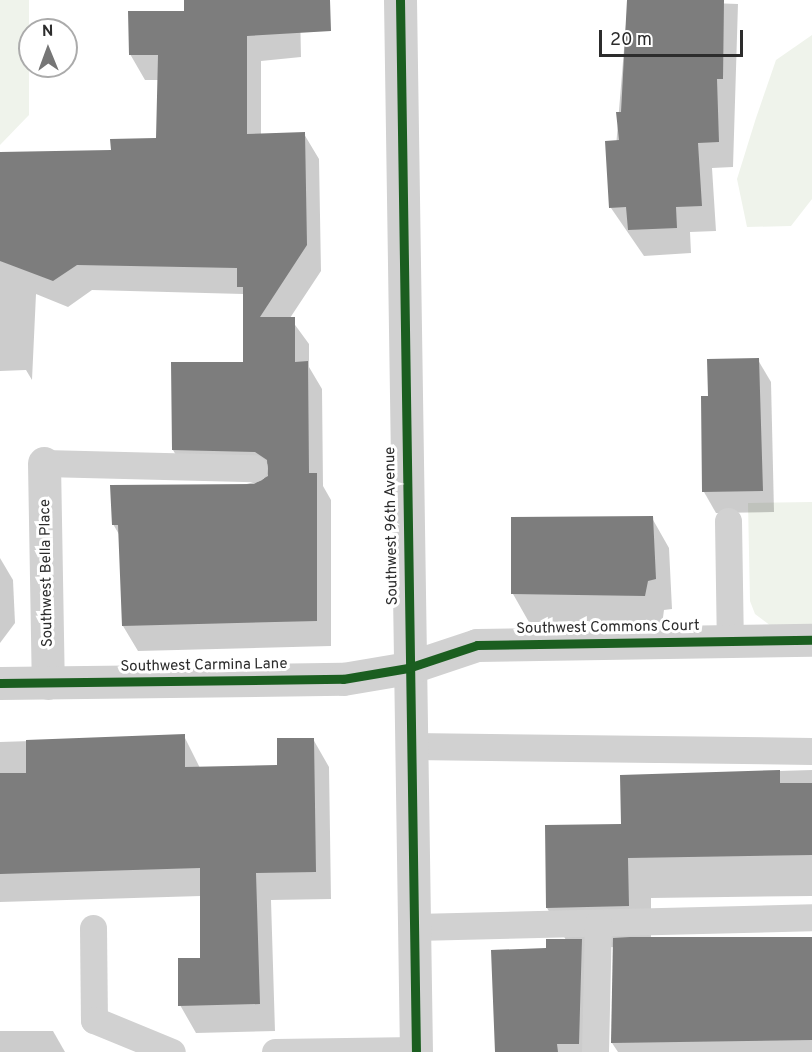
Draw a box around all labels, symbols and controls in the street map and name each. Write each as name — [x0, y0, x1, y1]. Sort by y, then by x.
north arrow — [18, 18, 78, 78]
scale bar — [602, 18, 746, 56]
text: N — [42, 22, 54, 42]
text: 20 m — [610, 29, 652, 52]
street label: Southwest 96th Avenue — [382, 446, 402, 606]
street label: Southwest Bella Place — [37, 499, 57, 647]
street label: Southwest Commons Court — [516, 617, 700, 639]
street label: Southwest Carmina Lane — [120, 656, 288, 676]

